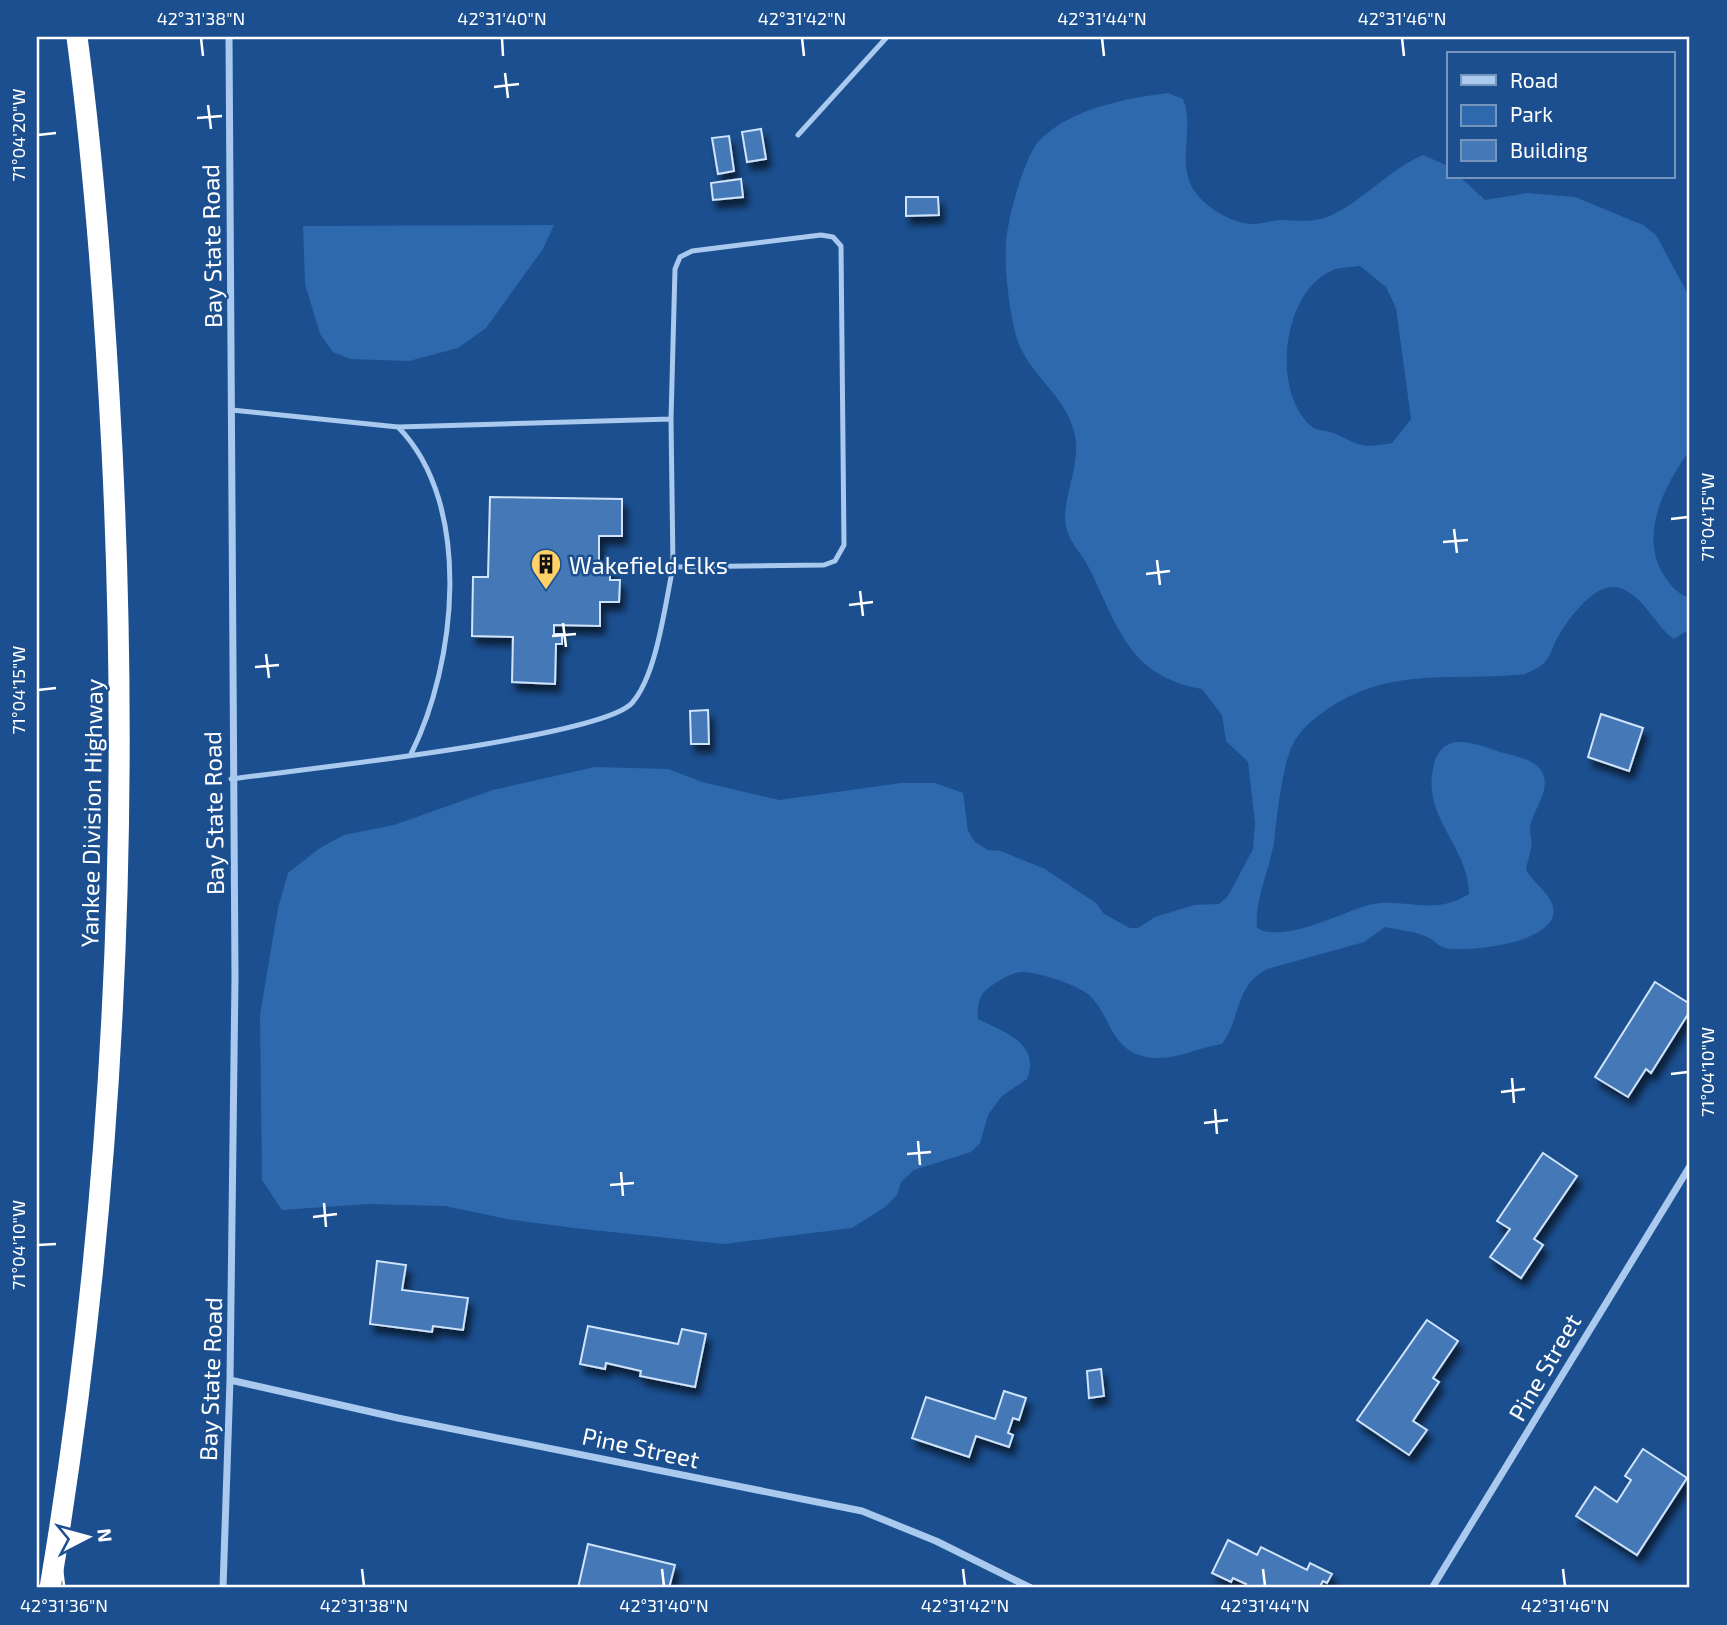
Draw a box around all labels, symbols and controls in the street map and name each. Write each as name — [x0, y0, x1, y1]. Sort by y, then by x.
text: 42°31'38"N — [157, 7, 245, 29]
text: 42°31'40"N — [457, 7, 547, 29]
text: 42°31'42"N — [758, 7, 846, 29]
text: 42°31'44"N — [1057, 7, 1147, 29]
text: 42°31'46"N — [1358, 7, 1446, 29]
legend — [1447, 52, 1674, 178]
text: Road — [1510, 67, 1558, 92]
text: 71°04'20"W — [7, 89, 29, 181]
text: Park — [1510, 101, 1553, 126]
text: Building — [1510, 137, 1588, 162]
street label: Bay State Road — [195, 164, 227, 328]
text: 71°04'15"W — [1696, 473, 1718, 561]
building icon: Wakefield Elks — [529, 547, 563, 591]
place label: Wakefield Elks — [569, 550, 728, 579]
text: 71°04'15"W — [7, 646, 29, 734]
street label: Yankee Division Highway — [74, 678, 108, 948]
street label: Bay State Road — [197, 731, 229, 895]
text: 71°04'10"W — [1696, 1027, 1718, 1117]
text: 71°04'10"W — [7, 1200, 29, 1290]
street label: Bay State Road — [193, 1297, 227, 1461]
street label: Pine Street — [1502, 1308, 1586, 1426]
street label: Pine Street — [580, 1420, 702, 1474]
north arrow — [52, 1502, 122, 1572]
text: N — [93, 1527, 118, 1543]
text: 42°31'36"N — [20, 1594, 108, 1616]
text: 42°31'38"N — [320, 1594, 408, 1616]
text: 42°31'40"N — [619, 1594, 709, 1616]
text: 42°31'42"N — [921, 1594, 1009, 1616]
text: 42°31'44"N — [1220, 1594, 1310, 1616]
text: 42°31'46"N — [1521, 1594, 1609, 1616]

